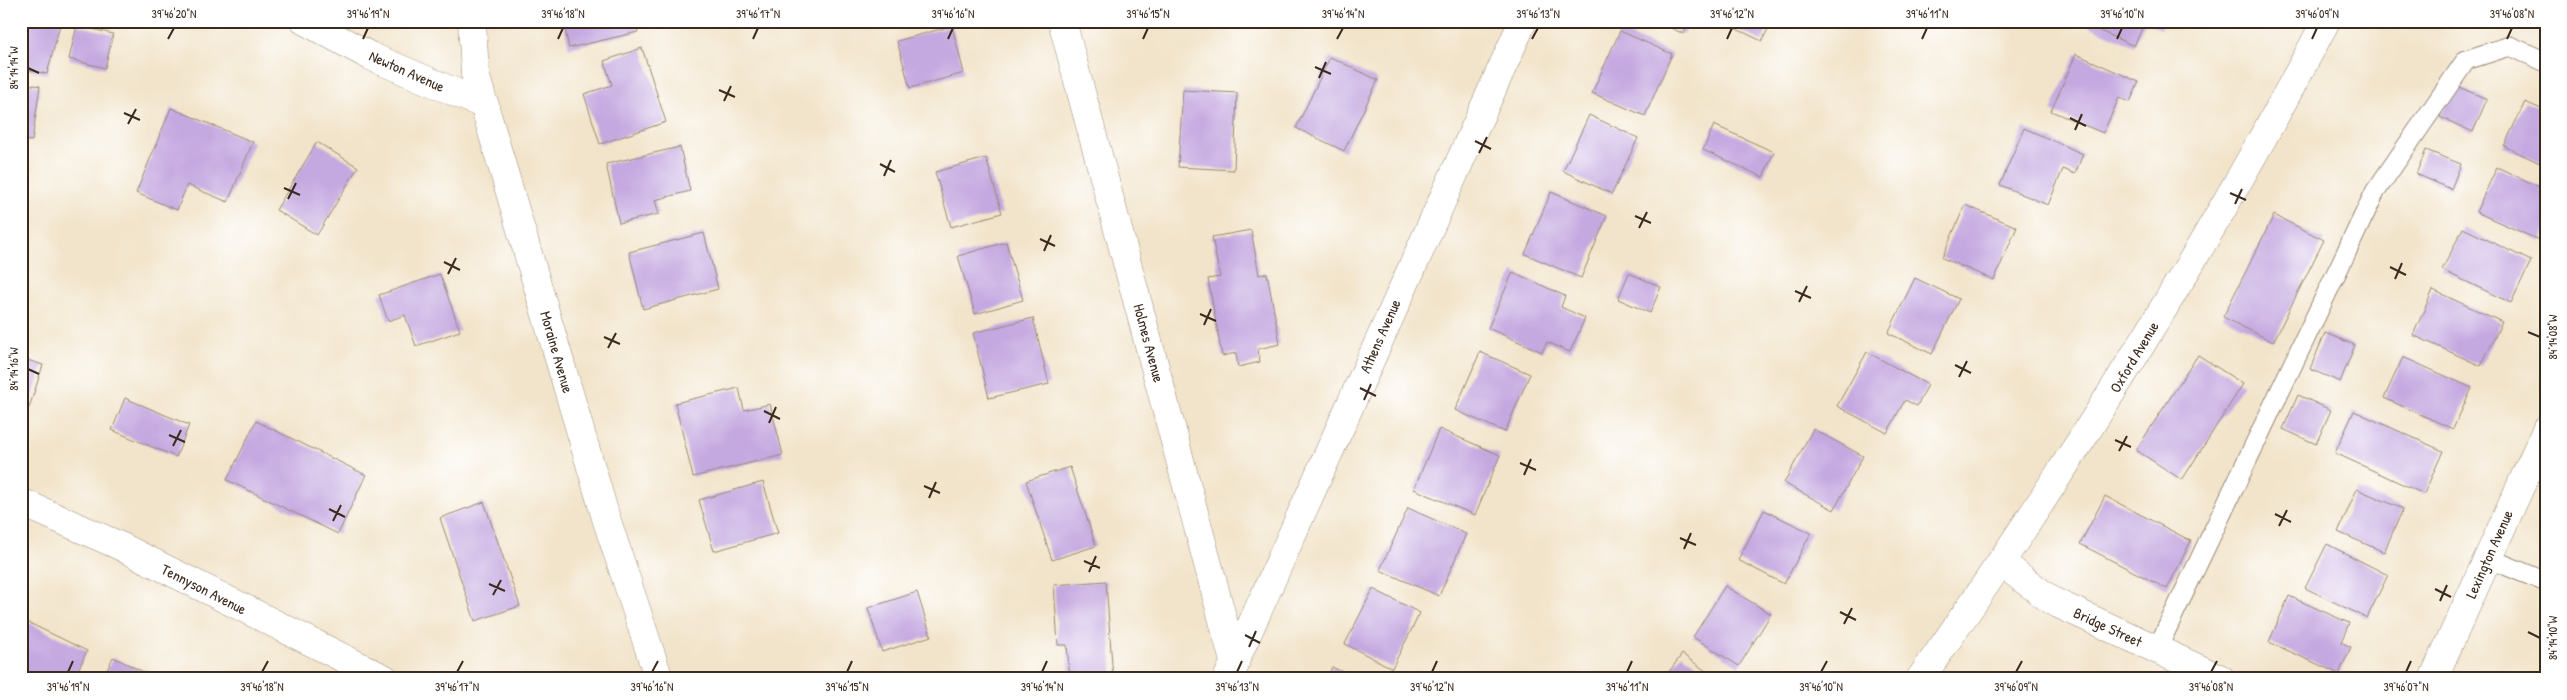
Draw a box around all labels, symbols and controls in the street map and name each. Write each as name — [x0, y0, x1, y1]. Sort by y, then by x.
text: 39°46'20"N — [152, 5, 196, 22]
text: 39°46'19"N — [347, 5, 389, 22]
text: 39°46'18"N — [541, 5, 585, 22]
text: 39°46'17"N — [736, 5, 780, 22]
text: 39°46'16"N — [932, 5, 974, 22]
text: 39°46'15"N — [1126, 5, 1170, 22]
text: 39°46'14"N — [1322, 5, 1364, 22]
text: 39°46'13"N — [1516, 5, 1560, 22]
text: 39°46'12"N — [1710, 5, 1754, 22]
text: 39°46'11"N — [1906, 5, 1948, 22]
text: 39°46'10"N — [2100, 5, 2144, 22]
text: 39°46'09"N — [2295, 5, 2339, 22]
text: 39°46'08"N — [2490, 5, 2534, 22]
street label: Newton Avenue — [366, 45, 448, 97]
text: 84°14'14"W — [5, 46, 22, 90]
street label: Athens Avenue — [1354, 296, 1406, 376]
street label: Holmes Avenue — [1128, 301, 1170, 385]
street label: Moraine Avenue — [535, 309, 579, 395]
text: 84°14'08"W — [2544, 314, 2561, 359]
street label: Oxford Avenue — [2104, 317, 2164, 397]
text: 84°14'16"W — [5, 347, 22, 391]
street label: Lexington Avenue — [2460, 507, 2518, 601]
street label: Tennyson Avenue — [158, 559, 250, 619]
street label: Bridge Street — [2070, 602, 2147, 652]
text: 84°14'10"W — [2544, 615, 2561, 660]
text: 39°46'19"N — [47, 678, 89, 695]
text: 39°46'18"N — [240, 678, 284, 695]
text: 39°46'17"N — [435, 678, 479, 695]
text: 39°46'16"N — [631, 678, 673, 695]
text: 39°46'15"N — [825, 678, 869, 695]
text: 39°46'14"N — [1021, 678, 1063, 695]
text: 39°46'13"N — [1215, 678, 1259, 695]
text: 39°46'12"N — [1410, 678, 1454, 695]
text: 39°46'11"N — [1606, 678, 1648, 695]
text: 39°46'10"N — [1799, 678, 1843, 695]
text: 39°46'09"N — [1994, 678, 2038, 695]
text: 39°46'08"N — [2189, 678, 2233, 695]
text: 39°46'07"N — [2383, 678, 2429, 695]

